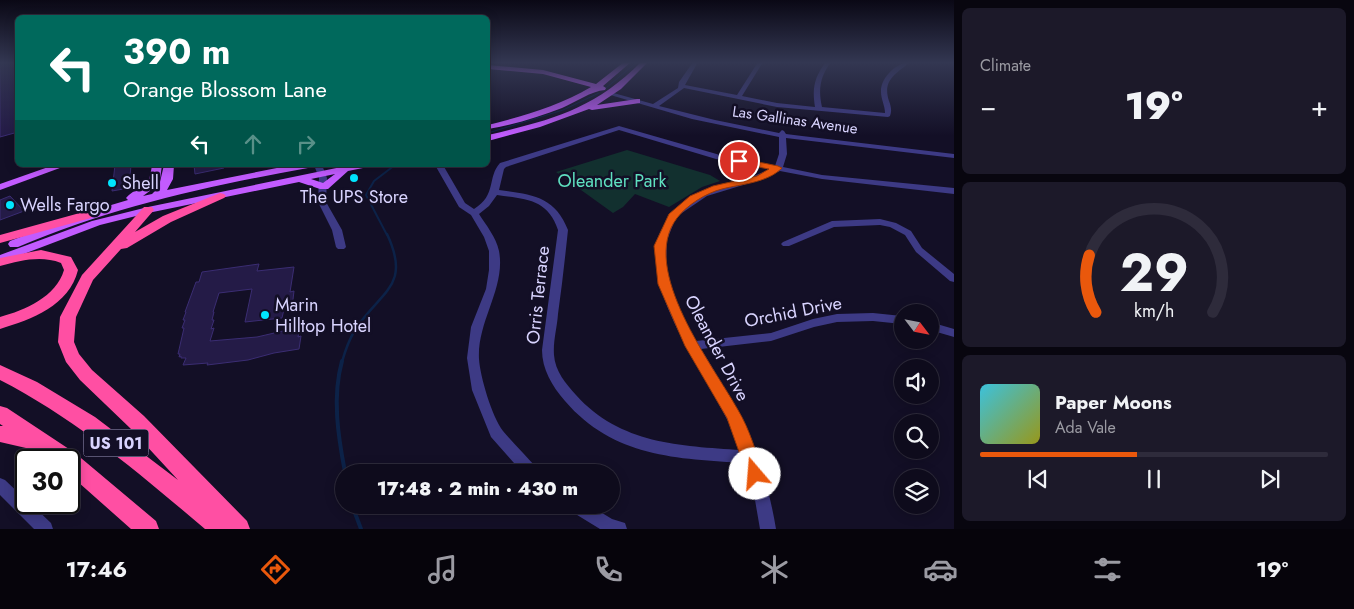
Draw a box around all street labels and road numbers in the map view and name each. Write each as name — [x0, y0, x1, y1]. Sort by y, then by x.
street label: Las Gallinas Avenue — [731, 100, 859, 140]
street label: Orris Terrace — [520, 245, 556, 345]
street label: Oleander Drive — [678, 290, 756, 406]
street label: Orchid Drive — [742, 290, 844, 334]
road number: US 101 — [84, 429, 148, 456]

